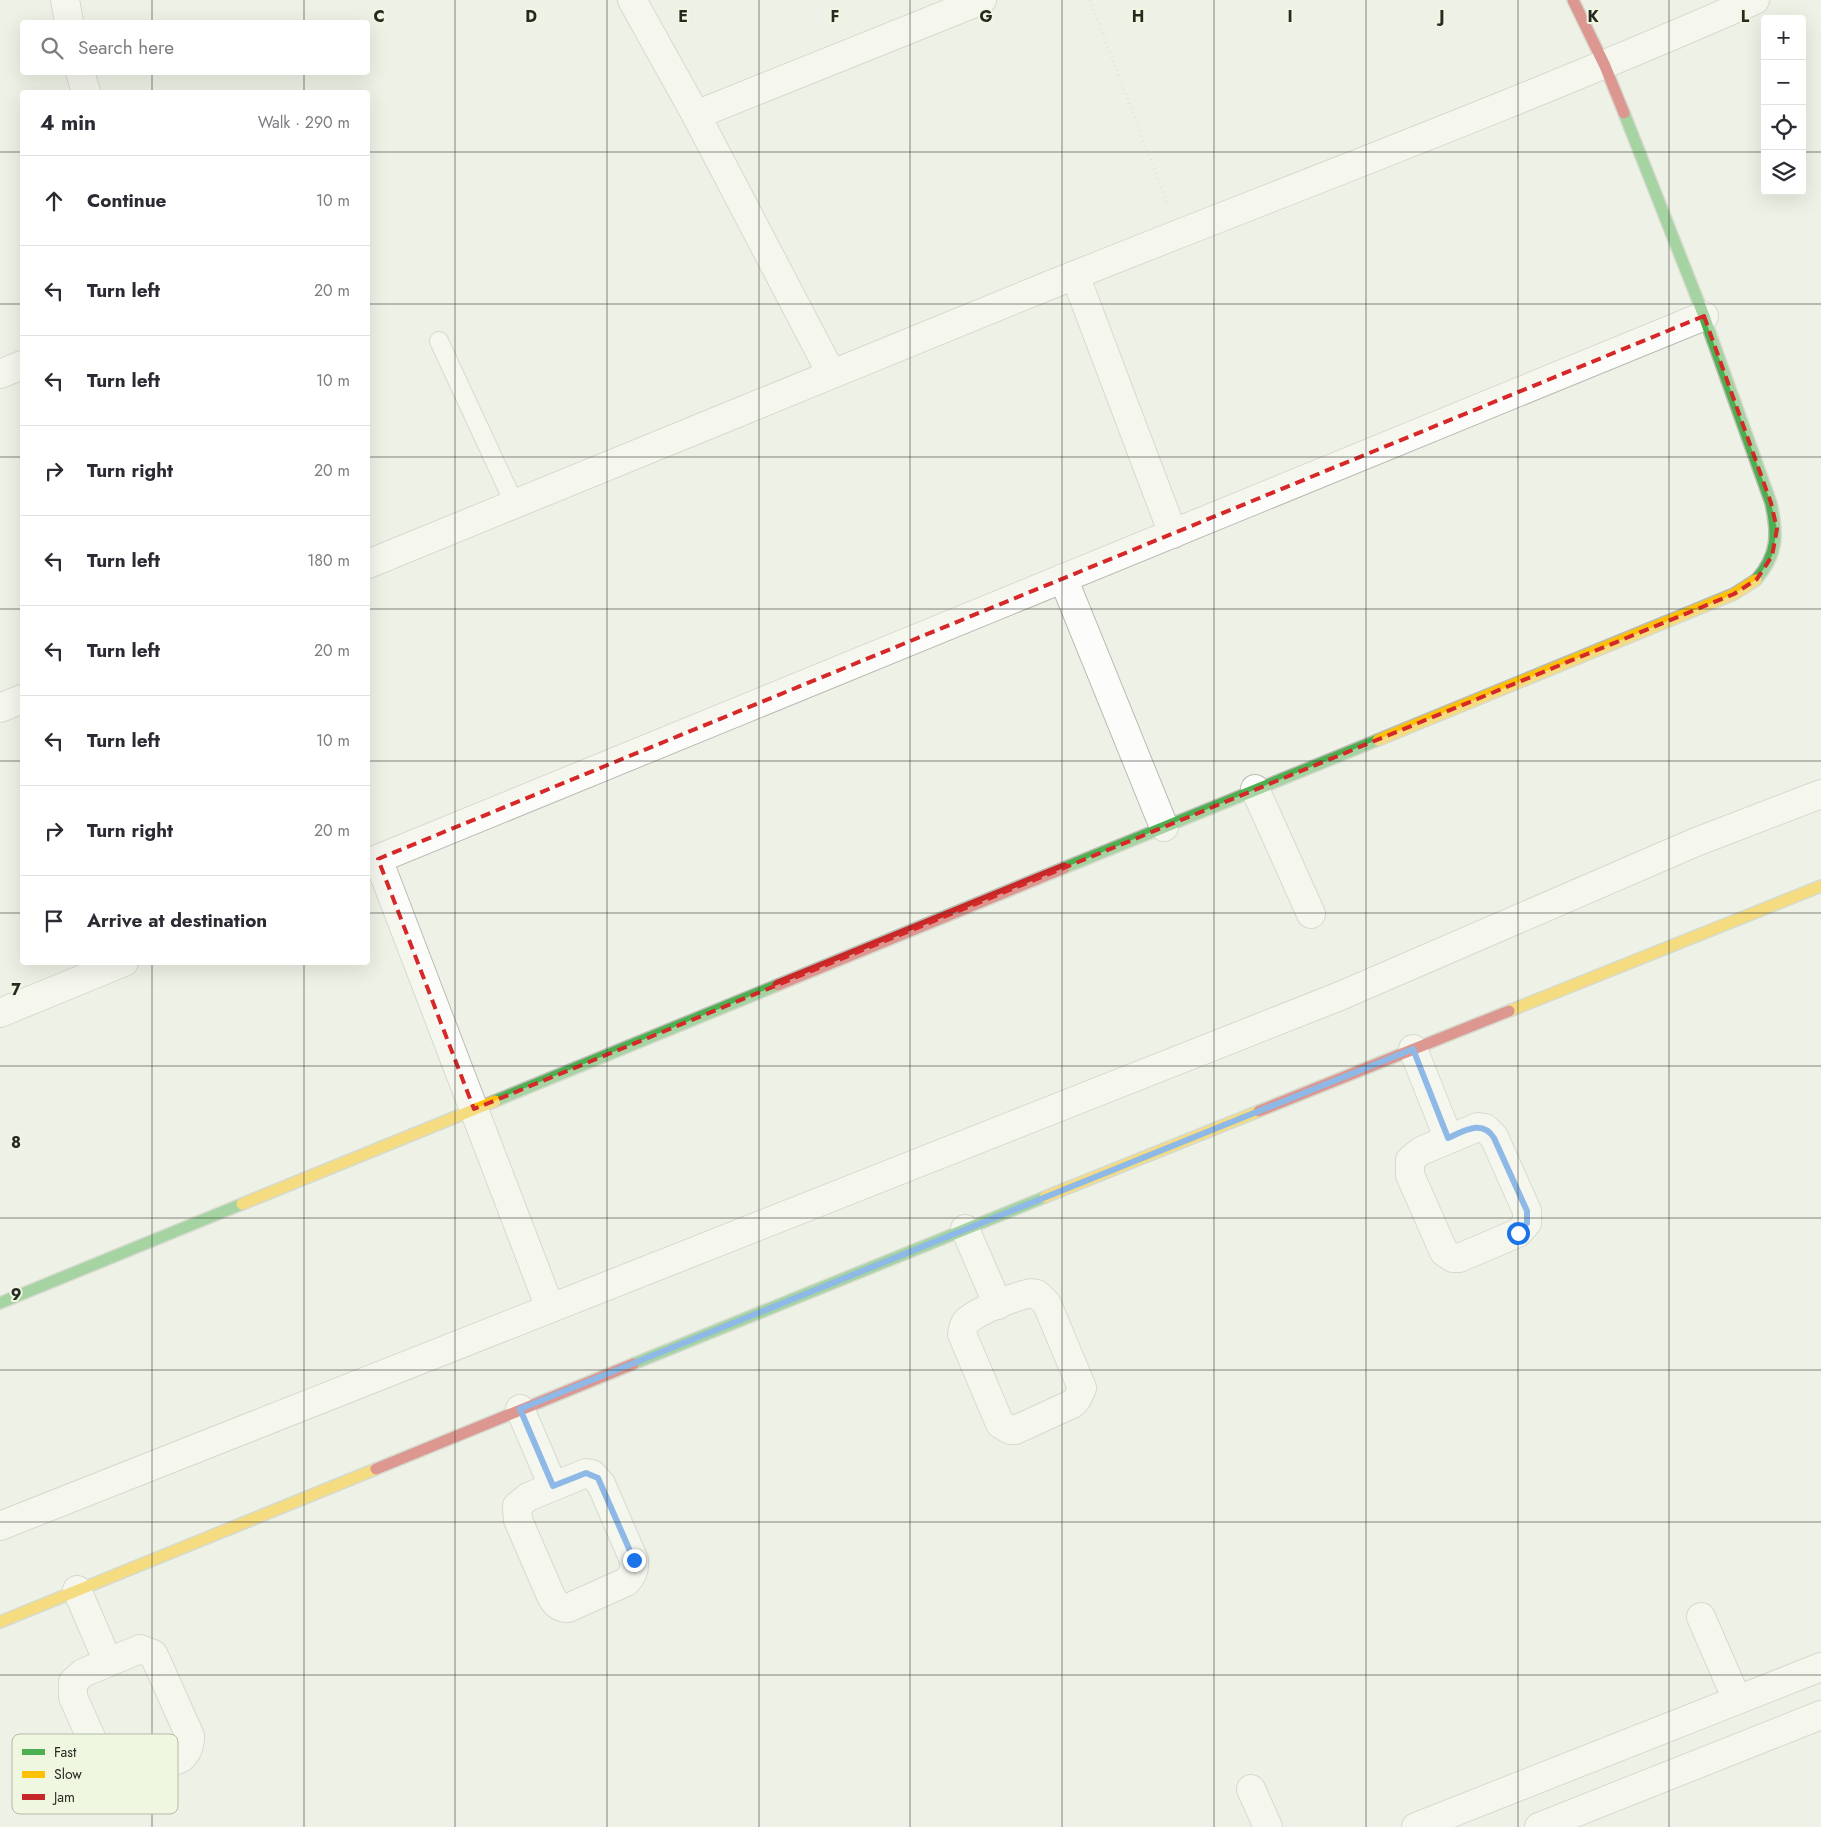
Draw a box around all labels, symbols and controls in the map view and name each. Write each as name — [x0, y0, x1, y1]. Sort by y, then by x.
text: C — [373, 5, 385, 28]
text: D — [525, 5, 537, 28]
text: E — [678, 5, 688, 28]
text: F — [831, 5, 839, 28]
text: G — [979, 5, 993, 28]
text: H — [1132, 5, 1144, 28]
text: I — [1287, 5, 1293, 28]
text: J — [1436, 5, 1445, 28]
text: K — [1587, 5, 1599, 28]
text: L — [1741, 5, 1750, 28]
map controls — [1761, 15, 1806, 195]
button: + — [1761, 15, 1806, 60]
search box — [20, 20, 370, 75]
icon: search — [38, 34, 66, 62]
text: Search here — [78, 34, 174, 61]
button: − — [1761, 60, 1806, 105]
button: locate — [1761, 105, 1806, 150]
text: 4 min — [40, 108, 96, 138]
text: Walk · 290 m — [258, 111, 350, 134]
button: layers — [1761, 150, 1806, 195]
icon: ahead — [40, 187, 68, 215]
text: Continue — [87, 187, 166, 214]
text: 10 m — [316, 189, 350, 212]
icon: left — [40, 277, 68, 305]
text: Turn left — [87, 277, 160, 304]
text: 20 m — [314, 279, 350, 302]
icon: left — [40, 367, 68, 395]
text: Turn left — [87, 367, 160, 394]
text: 10 m — [316, 369, 350, 392]
icon: right — [40, 457, 68, 485]
text: Turn right — [87, 457, 173, 484]
text: 20 m — [314, 459, 350, 482]
icon: left — [40, 547, 68, 575]
text: Turn left — [87, 547, 160, 574]
text: 180 m — [307, 549, 350, 572]
icon: left — [40, 637, 68, 665]
text: Turn left — [87, 637, 160, 664]
text: 20 m — [314, 639, 350, 662]
icon: left — [40, 727, 68, 755]
text: Turn left — [87, 727, 160, 754]
text: 10 m — [316, 729, 350, 752]
icon: right — [40, 817, 68, 845]
text: Turn right — [87, 817, 173, 844]
text: 20 m — [314, 819, 350, 842]
icon: arrive — [40, 907, 68, 935]
text: Arrive at destination — [87, 907, 267, 934]
text: 7 — [11, 978, 21, 1001]
text: 8 — [11, 1131, 21, 1154]
route start — [1507, 1222, 1530, 1245]
text: 9 — [11, 1283, 21, 1306]
route end — [623, 1549, 646, 1572]
legend — [12, 1734, 178, 1814]
text: Fast — [54, 1742, 77, 1762]
text: Slow — [54, 1764, 82, 1784]
text: Jam — [52, 1787, 75, 1807]

